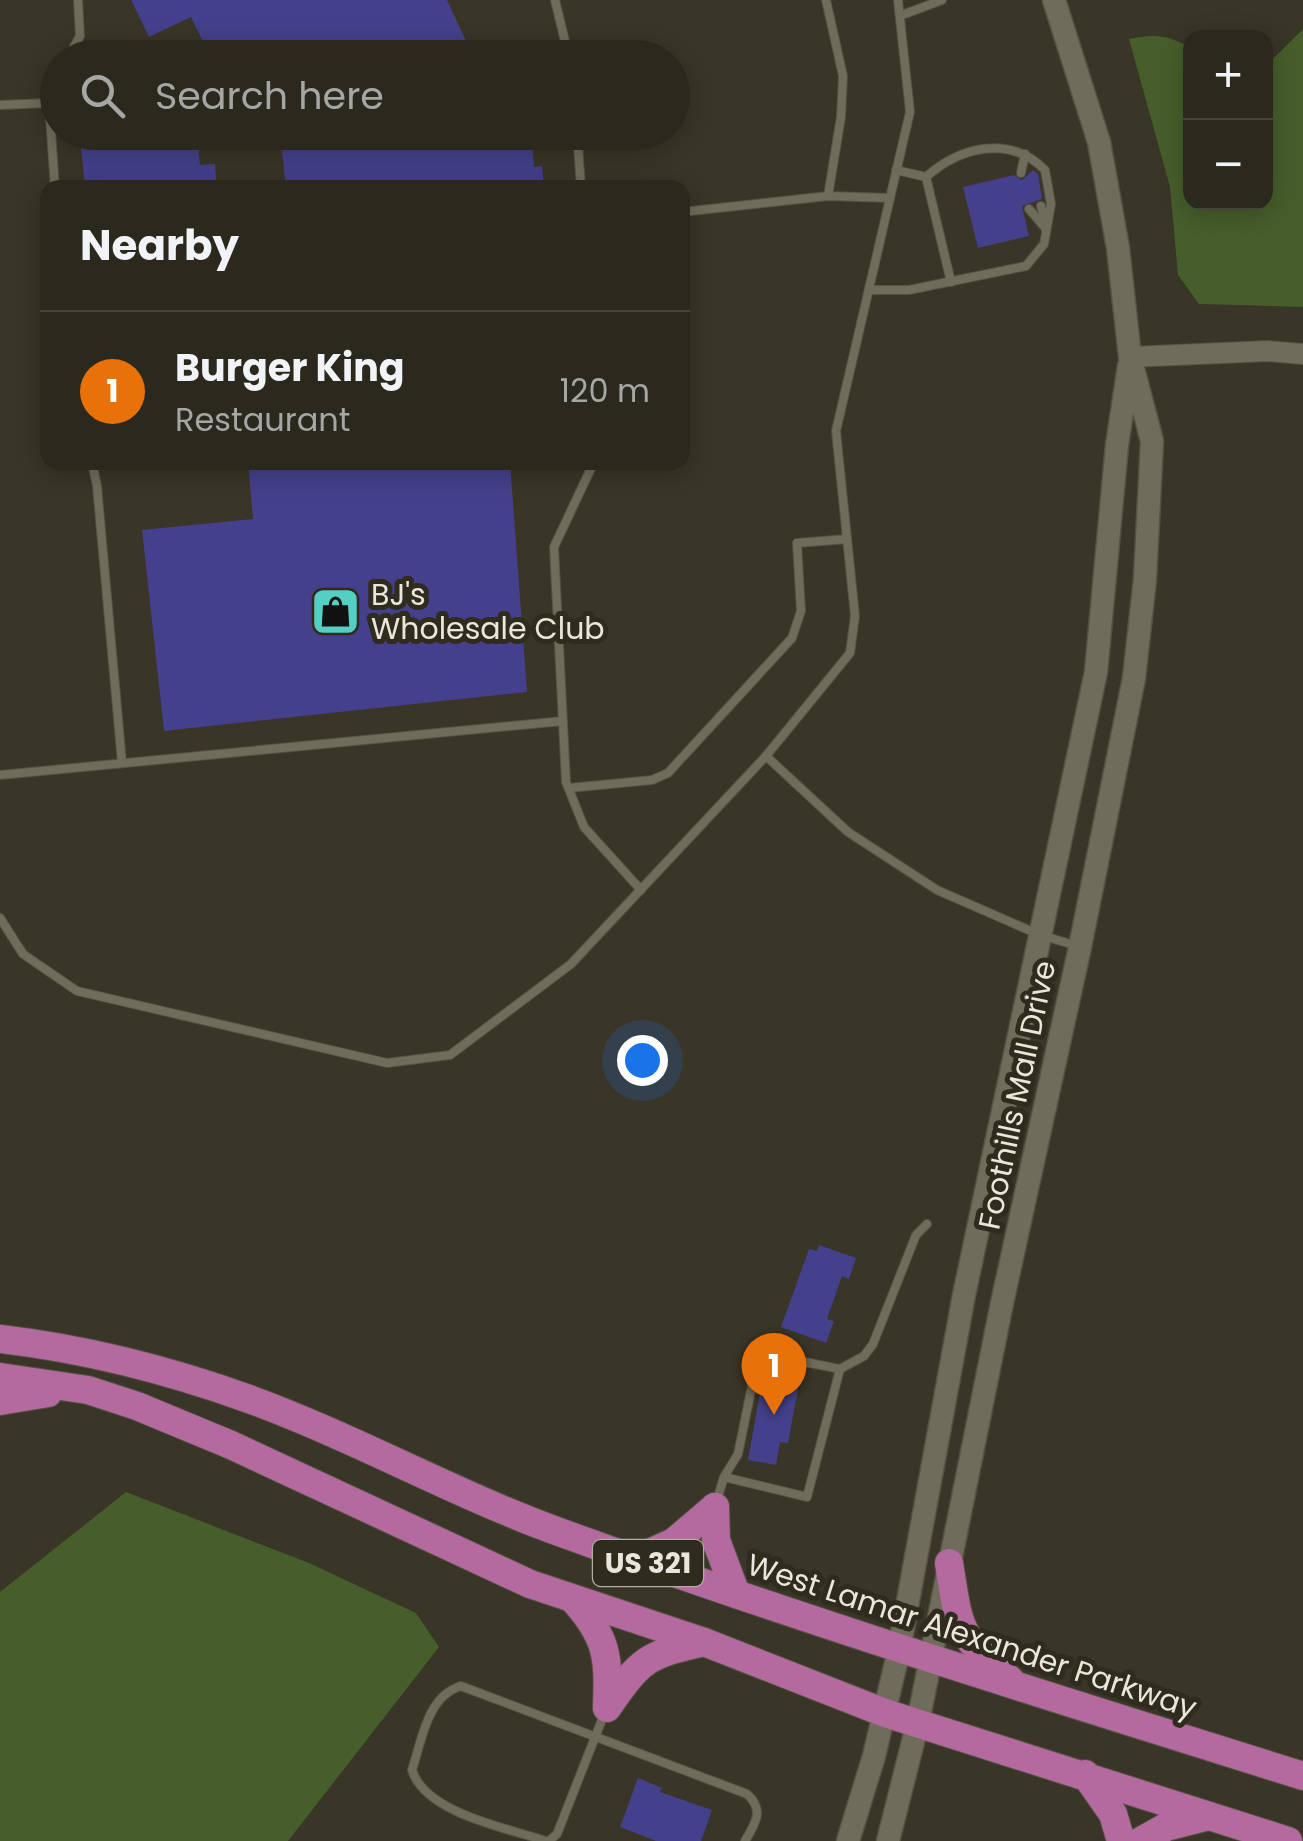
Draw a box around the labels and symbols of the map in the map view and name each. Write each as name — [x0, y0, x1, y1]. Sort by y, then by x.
place label: BJ's Wholesale Club — [371, 573, 605, 650]
shop icon: BJ's Wholesale Club — [310, 585, 362, 637]
street label: Foothills Mall Drive — [968, 957, 1066, 1233]
your location — [617, 1035, 668, 1086]
pin: 1 — [742, 1332, 806, 1415]
road number: US 321 — [593, 1540, 703, 1586]
street label: West Lamar Alexander Parkway — [742, 1543, 1202, 1729]

